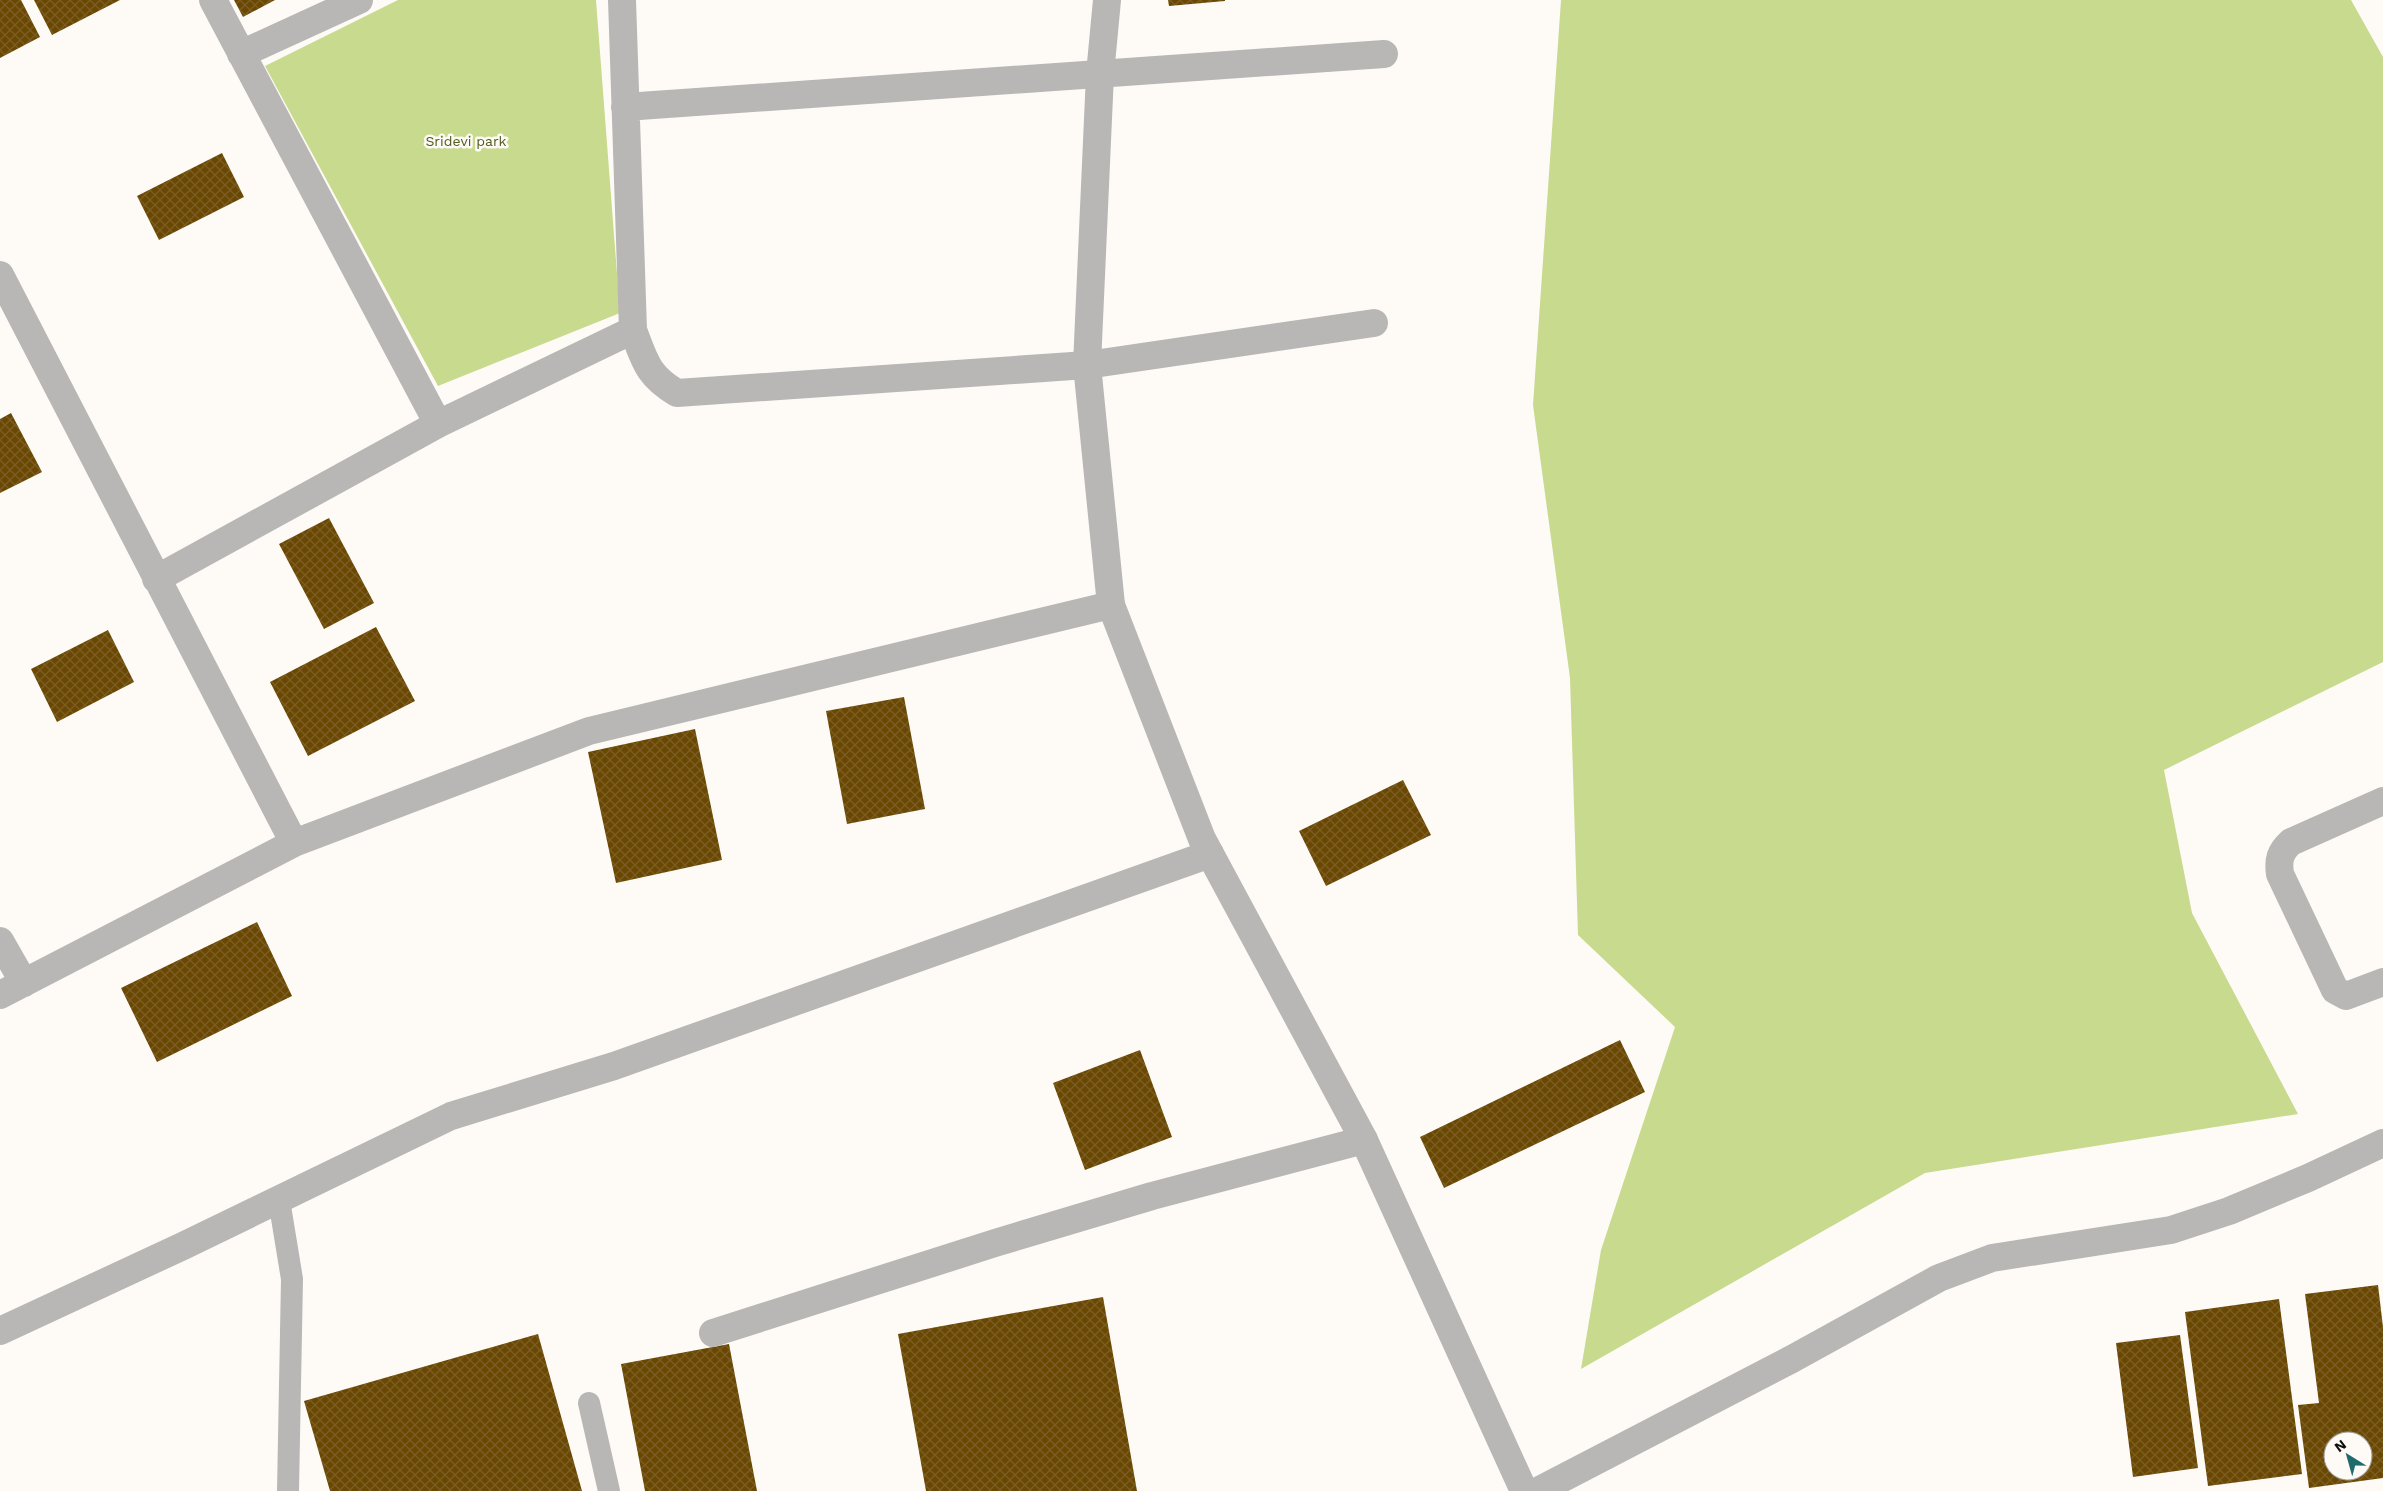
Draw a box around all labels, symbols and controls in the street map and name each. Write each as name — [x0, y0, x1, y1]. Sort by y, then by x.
park label: Sridevi park — [425, 133, 507, 149]
north arrow — [2323, 1431, 2373, 1481]
text: N — [2331, 1436, 2349, 1455]

